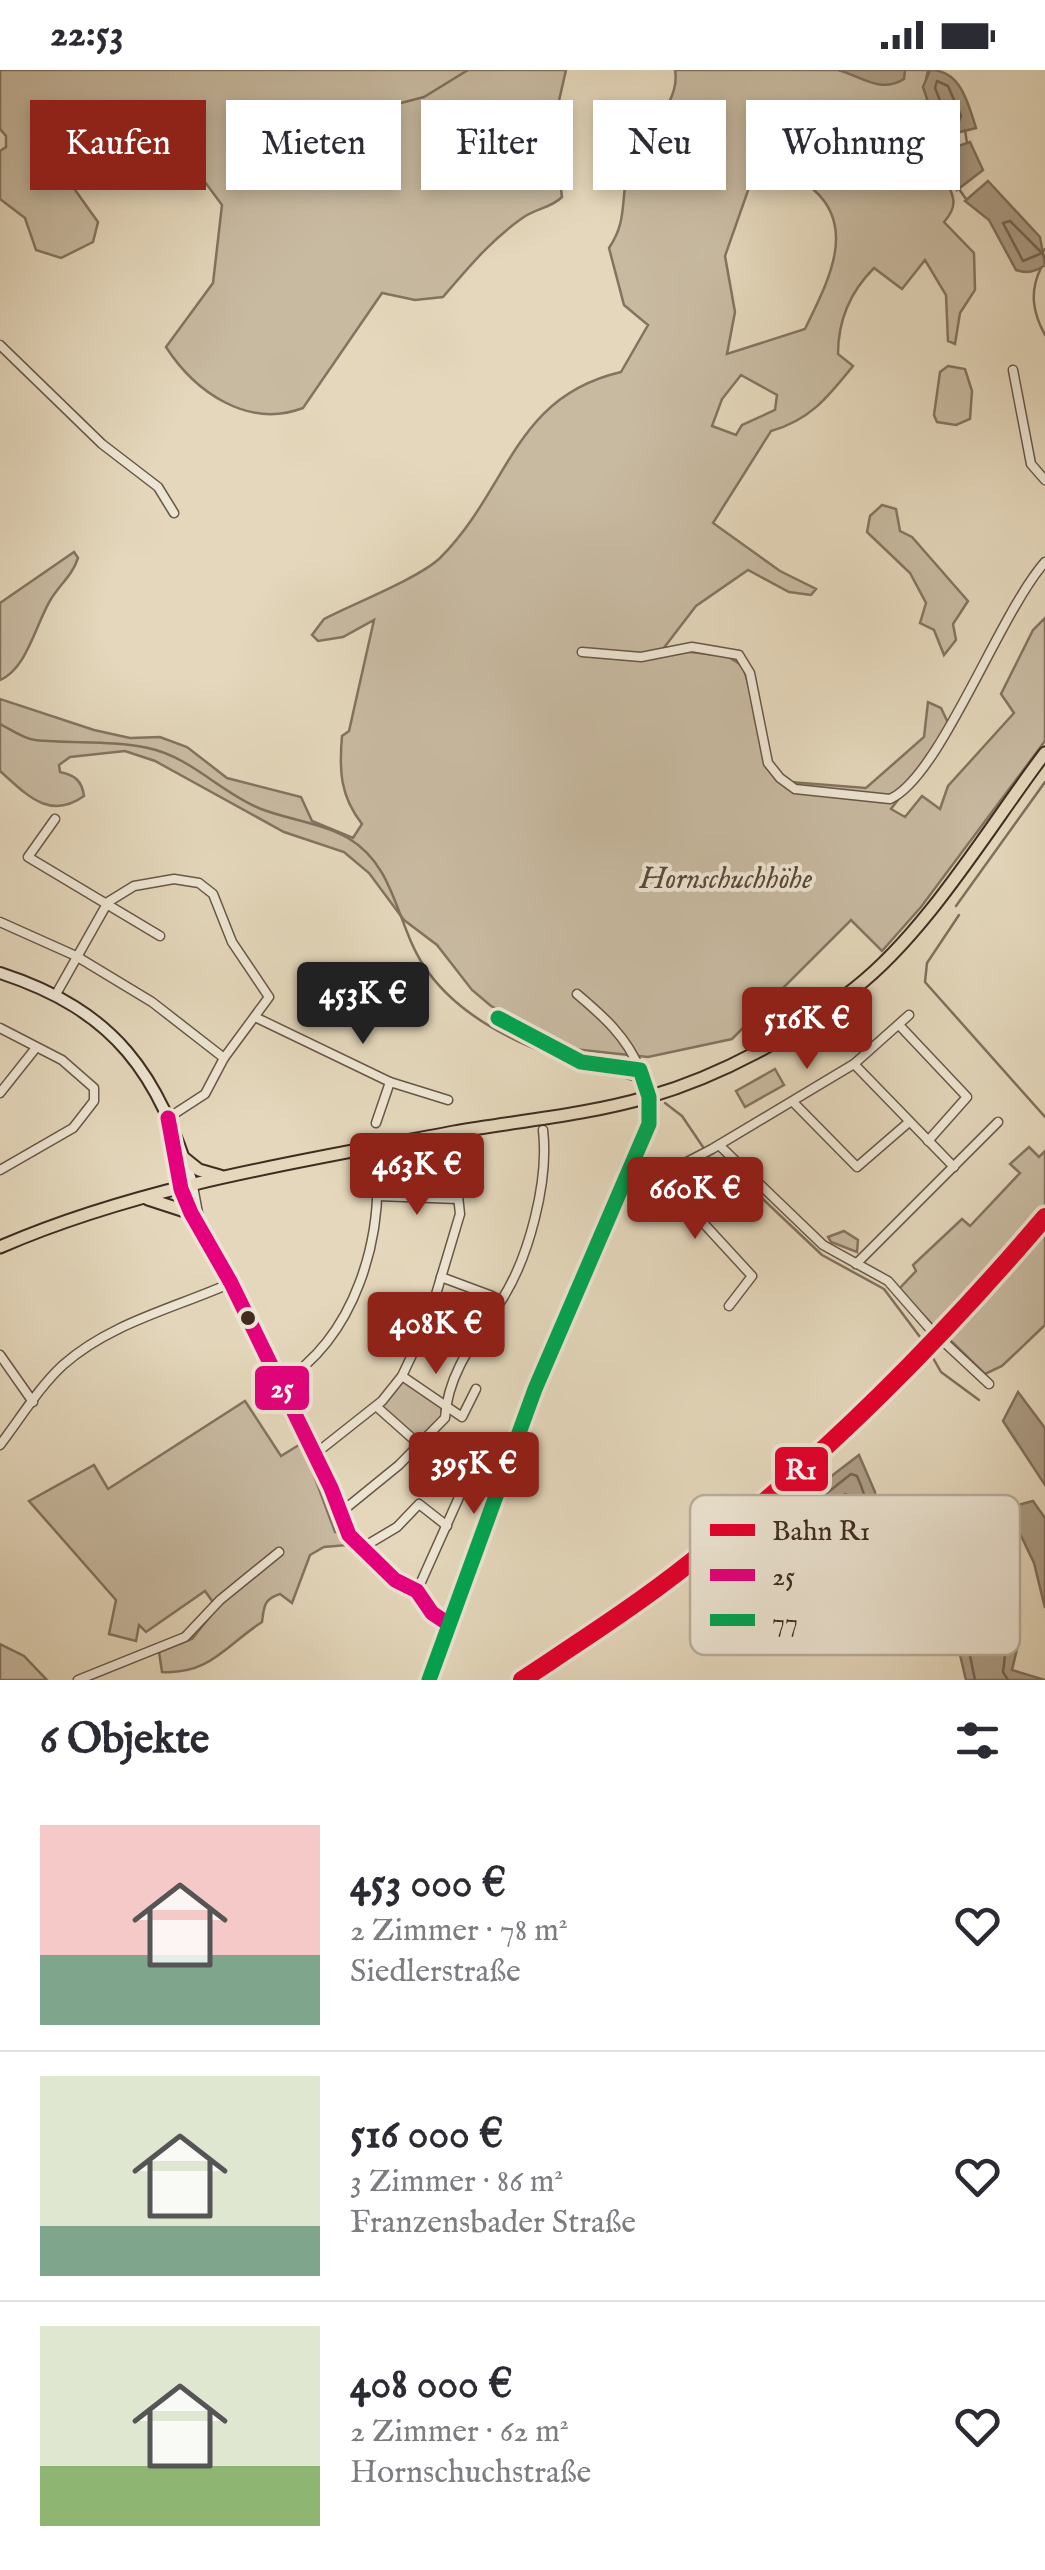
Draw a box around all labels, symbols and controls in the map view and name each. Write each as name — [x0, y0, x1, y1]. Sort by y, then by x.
text: 22:53 — [50, 11, 124, 59]
chip: Kaufen — [30, 100, 206, 190]
chip: Mieten — [226, 100, 401, 190]
chip: Filter — [421, 100, 573, 190]
chip: Neu — [593, 100, 726, 190]
chip: Wohnung — [746, 100, 960, 190]
park label: Hornschuchhöhe — [639, 861, 812, 899]
pin: 453K € — [282, 962, 444, 1047]
text: 453K € — [319, 974, 407, 1015]
pin: 516K € — [726, 987, 888, 1072]
text: 516K € — [764, 999, 850, 1040]
pin: 463K € — [336, 1133, 498, 1218]
text: 463K € — [372, 1145, 462, 1186]
pin: 660K € — [614, 1157, 776, 1242]
text: 660K € — [649, 1169, 741, 1210]
pin: 408K € — [355, 1292, 517, 1377]
text: 408K € — [390, 1304, 482, 1345]
unlabelled marker — [238, 1308, 258, 1328]
line badge: 25 — [253, 1364, 311, 1412]
text: 25 — [270, 1372, 294, 1407]
pin: 395K € — [393, 1432, 555, 1517]
text: 395K € — [431, 1444, 517, 1485]
line badge: R1 — [773, 1445, 830, 1493]
text: R1 — [785, 1454, 817, 1489]
legend — [690, 1495, 1020, 1655]
text: Bahn R1 — [772, 1515, 870, 1550]
text: 25 — [772, 1560, 795, 1595]
text: 77 — [772, 1605, 798, 1640]
icon: filters — [950, 1713, 1005, 1768]
text: 6 Objekte — [40, 1714, 209, 1767]
text: 453 000 € — [350, 1858, 506, 1911]
icon: home — [120, 1865, 240, 1985]
icon: heart — [950, 1898, 1005, 1953]
text: 2 Zimmer · 78 m² — [350, 1911, 568, 1952]
text: Siedlerstraße — [350, 1952, 521, 1993]
text: 516 000 € — [350, 2109, 503, 2162]
icon: home — [120, 2116, 240, 2236]
icon: heart — [950, 2149, 1005, 2204]
text: 3 Zimmer · 86 m² — [350, 2162, 563, 2203]
text: Franzensbader Straße — [350, 2203, 636, 2244]
text: 408 000 € — [350, 2359, 513, 2412]
icon: home — [120, 2366, 240, 2486]
icon: heart — [950, 2399, 1005, 2454]
text: 2 Zimmer · 62 m² — [350, 2412, 569, 2453]
text: Hornschuchstraße — [350, 2453, 591, 2494]

